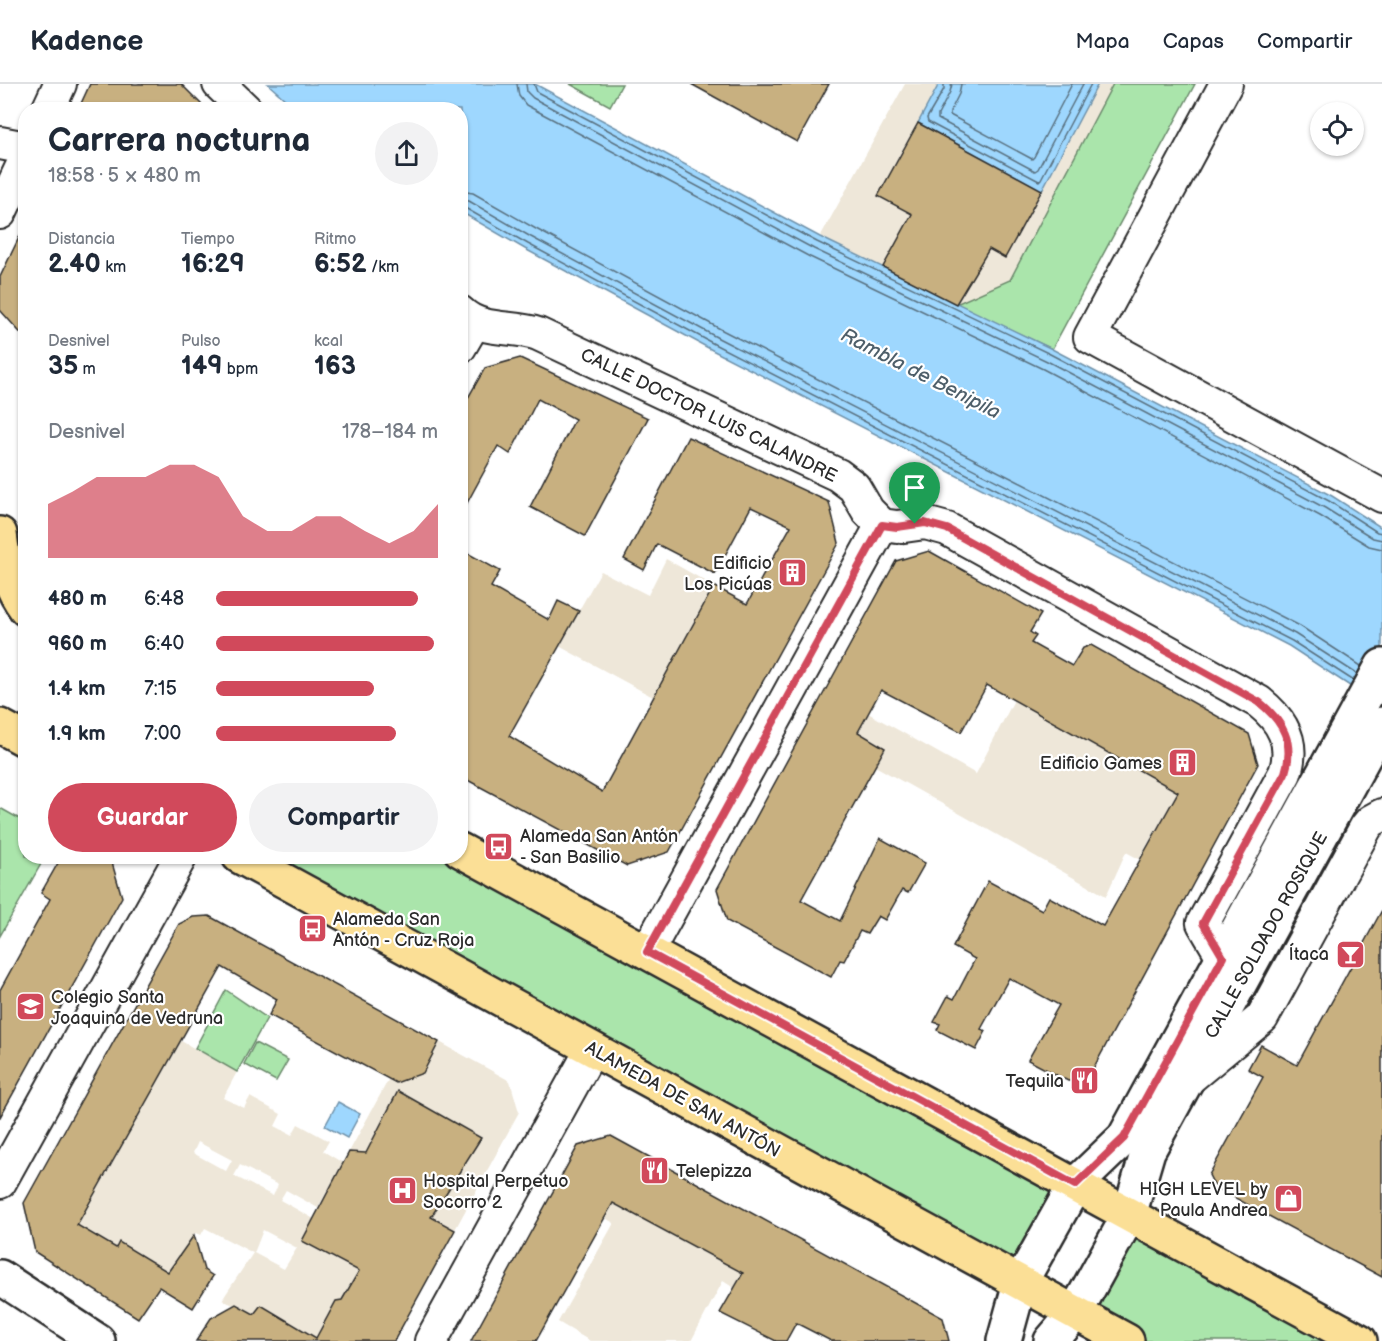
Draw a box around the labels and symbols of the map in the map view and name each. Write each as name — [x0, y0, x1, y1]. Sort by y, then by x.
water label: Rambla de Benipila — [837, 323, 1004, 425]
street label: CALLE DOCTOR LUIS CALANDRE — [577, 344, 841, 487]
pin — [889, 462, 940, 524]
place label: Edificio Los Picúas — [684, 553, 772, 595]
building icon: Edificio Los Picúas — [777, 557, 809, 589]
building icon: Edificio Games — [1167, 747, 1199, 779]
place label: Edificio Games — [1040, 753, 1162, 774]
place label: Alameda San Antón - San Basilio — [520, 826, 678, 868]
street label: CALLE SOLDADO ROSIQUE — [1201, 828, 1332, 1042]
bus stop icon: Alameda San Antón - San Basilio — [483, 830, 515, 862]
place label: Alameda San Antón - Cruz Roja — [333, 909, 474, 951]
bus stop icon: Alameda San Antón - Cruz Roja — [296, 913, 328, 945]
bar icon: Ítaca — [1334, 938, 1366, 970]
place label: Ítaca — [1289, 942, 1329, 965]
place label: Colegio Santa Joaquina de Vedruna — [51, 987, 223, 1029]
school or university icon: Colegio Santa Joaquina de Vedruna — [14, 991, 46, 1023]
street label: ALAMEDA DE SAN ANTÓN — [582, 1035, 785, 1162]
restaurant icon: Tequila — [1069, 1065, 1101, 1097]
place label: Tequila — [1006, 1071, 1064, 1092]
restaurant icon: Telepizza — [639, 1155, 671, 1187]
place label: Telepizza — [676, 1161, 752, 1182]
place label: Hospital Perpetuo Socorro 2 — [423, 1171, 569, 1213]
hospital icon: Hospital Perpetuo Socorro 2 — [386, 1175, 418, 1207]
place label: HIGH LEVEL by Paula Andrea — [1139, 1179, 1269, 1221]
shop icon: HIGH LEVEL by Paula Andrea — [1273, 1183, 1305, 1215]

